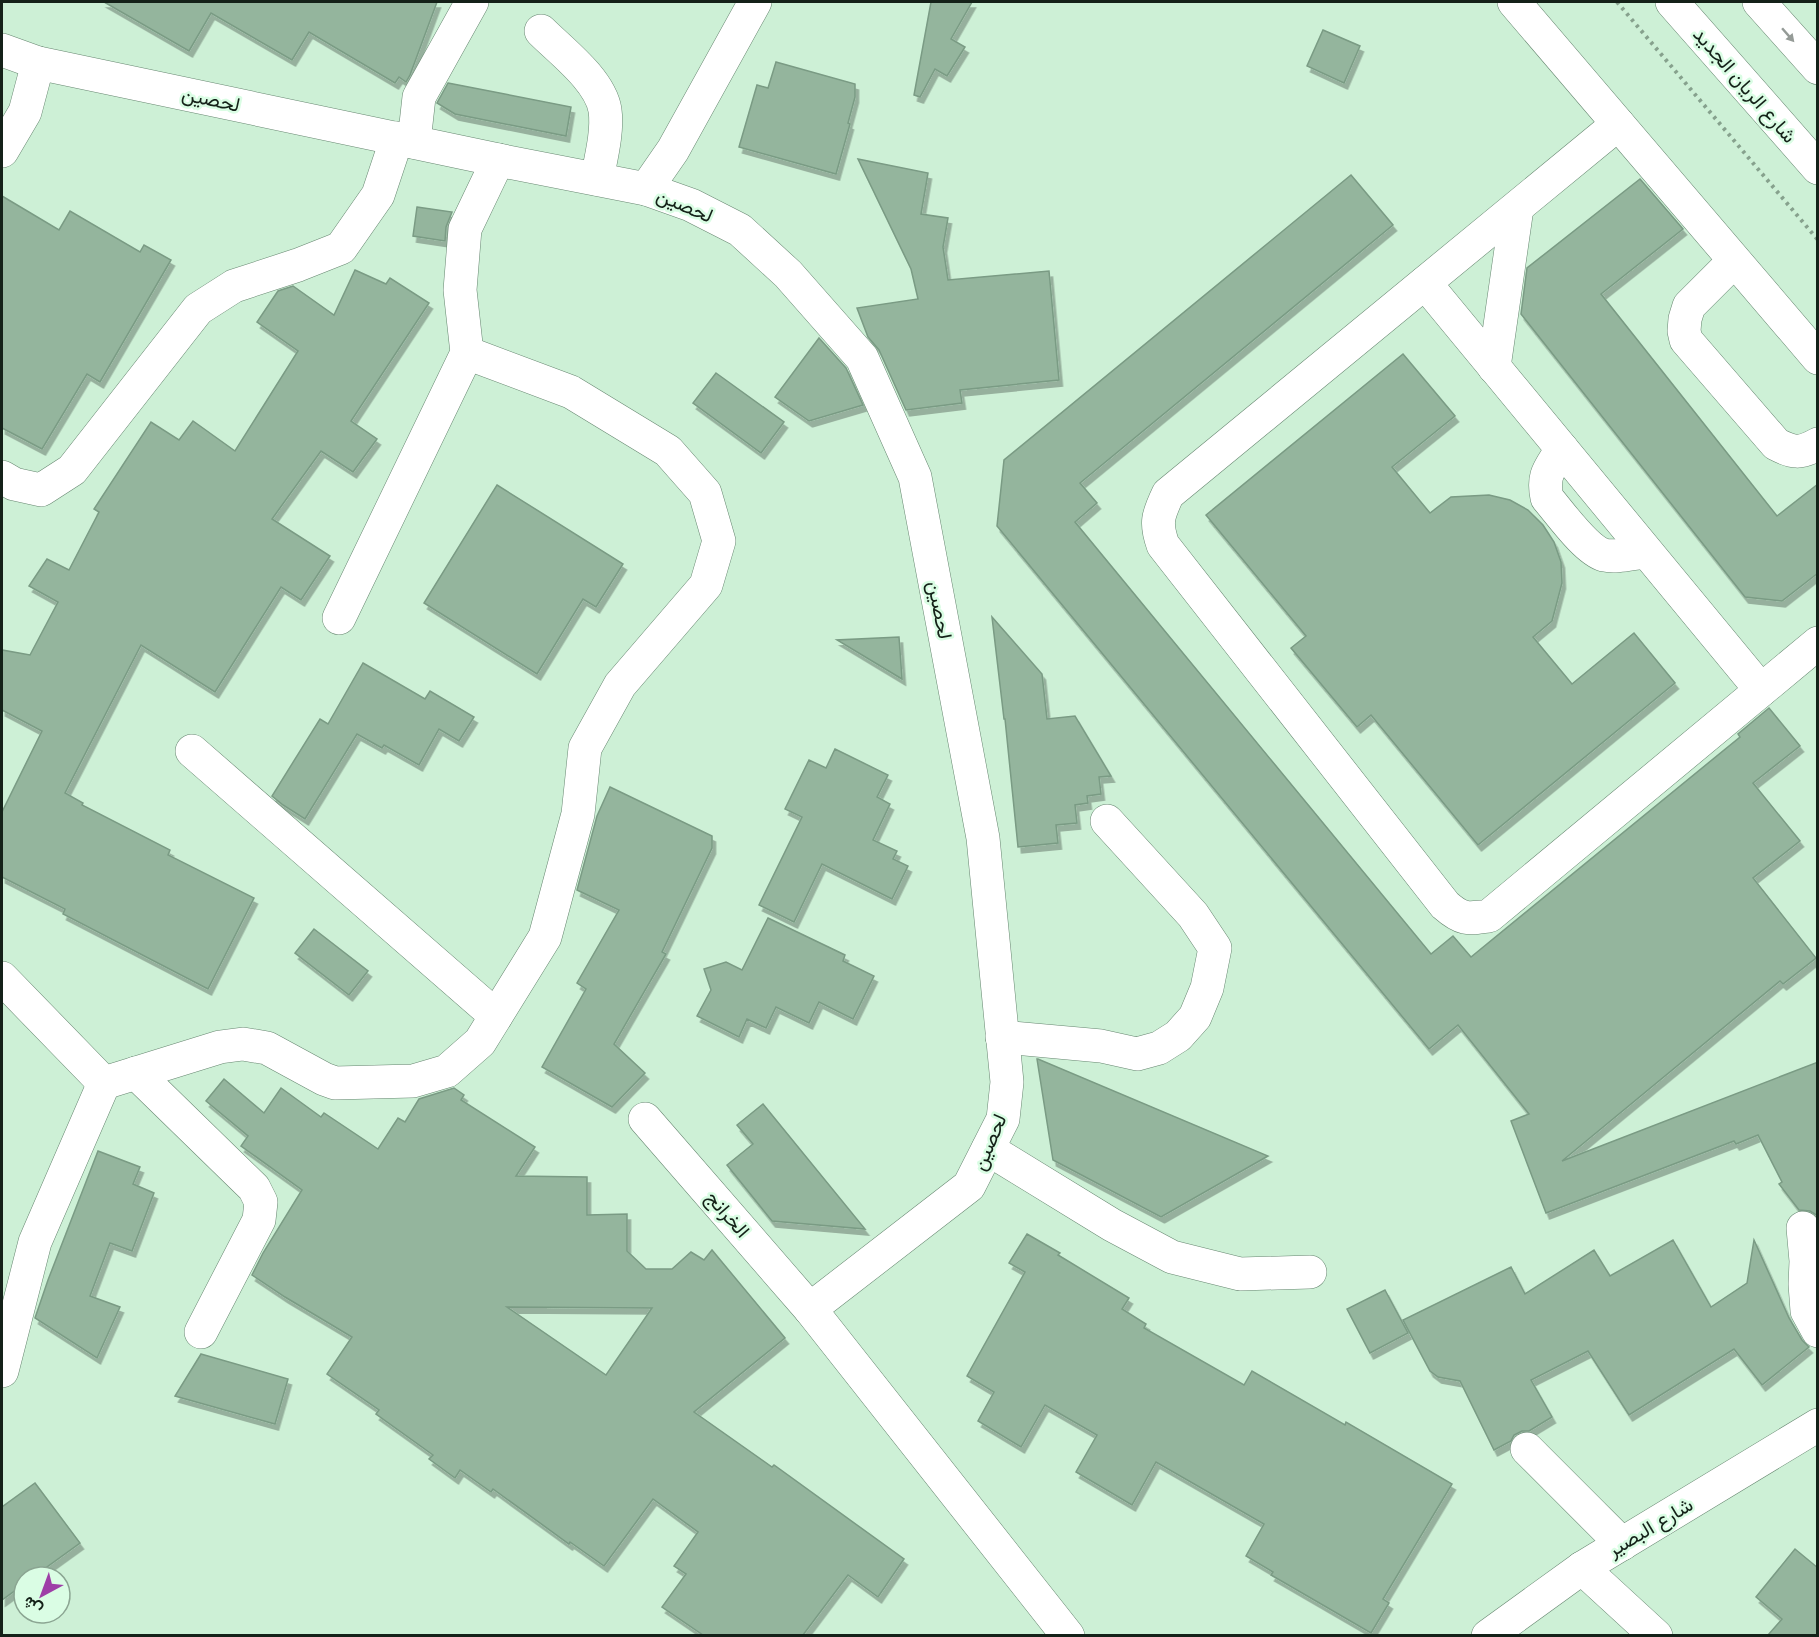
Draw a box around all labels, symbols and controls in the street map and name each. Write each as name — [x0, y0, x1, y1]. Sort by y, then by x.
street label: شارع الريان الجديد — [1687, 22, 1802, 149]
one-way arrow — [1781, 27, 1794, 42]
street label: لحصين — [180, 81, 242, 117]
street label: لحصين — [653, 182, 717, 228]
street label: لحصين — [923, 579, 957, 641]
street label: لحصين — [966, 1110, 1012, 1174]
street label: الخرانج — [700, 1186, 755, 1244]
street label: شارع البصير — [1602, 1492, 1698, 1564]
north arrow — [12, 1565, 72, 1625]
text: ش — [19, 1592, 46, 1619]

